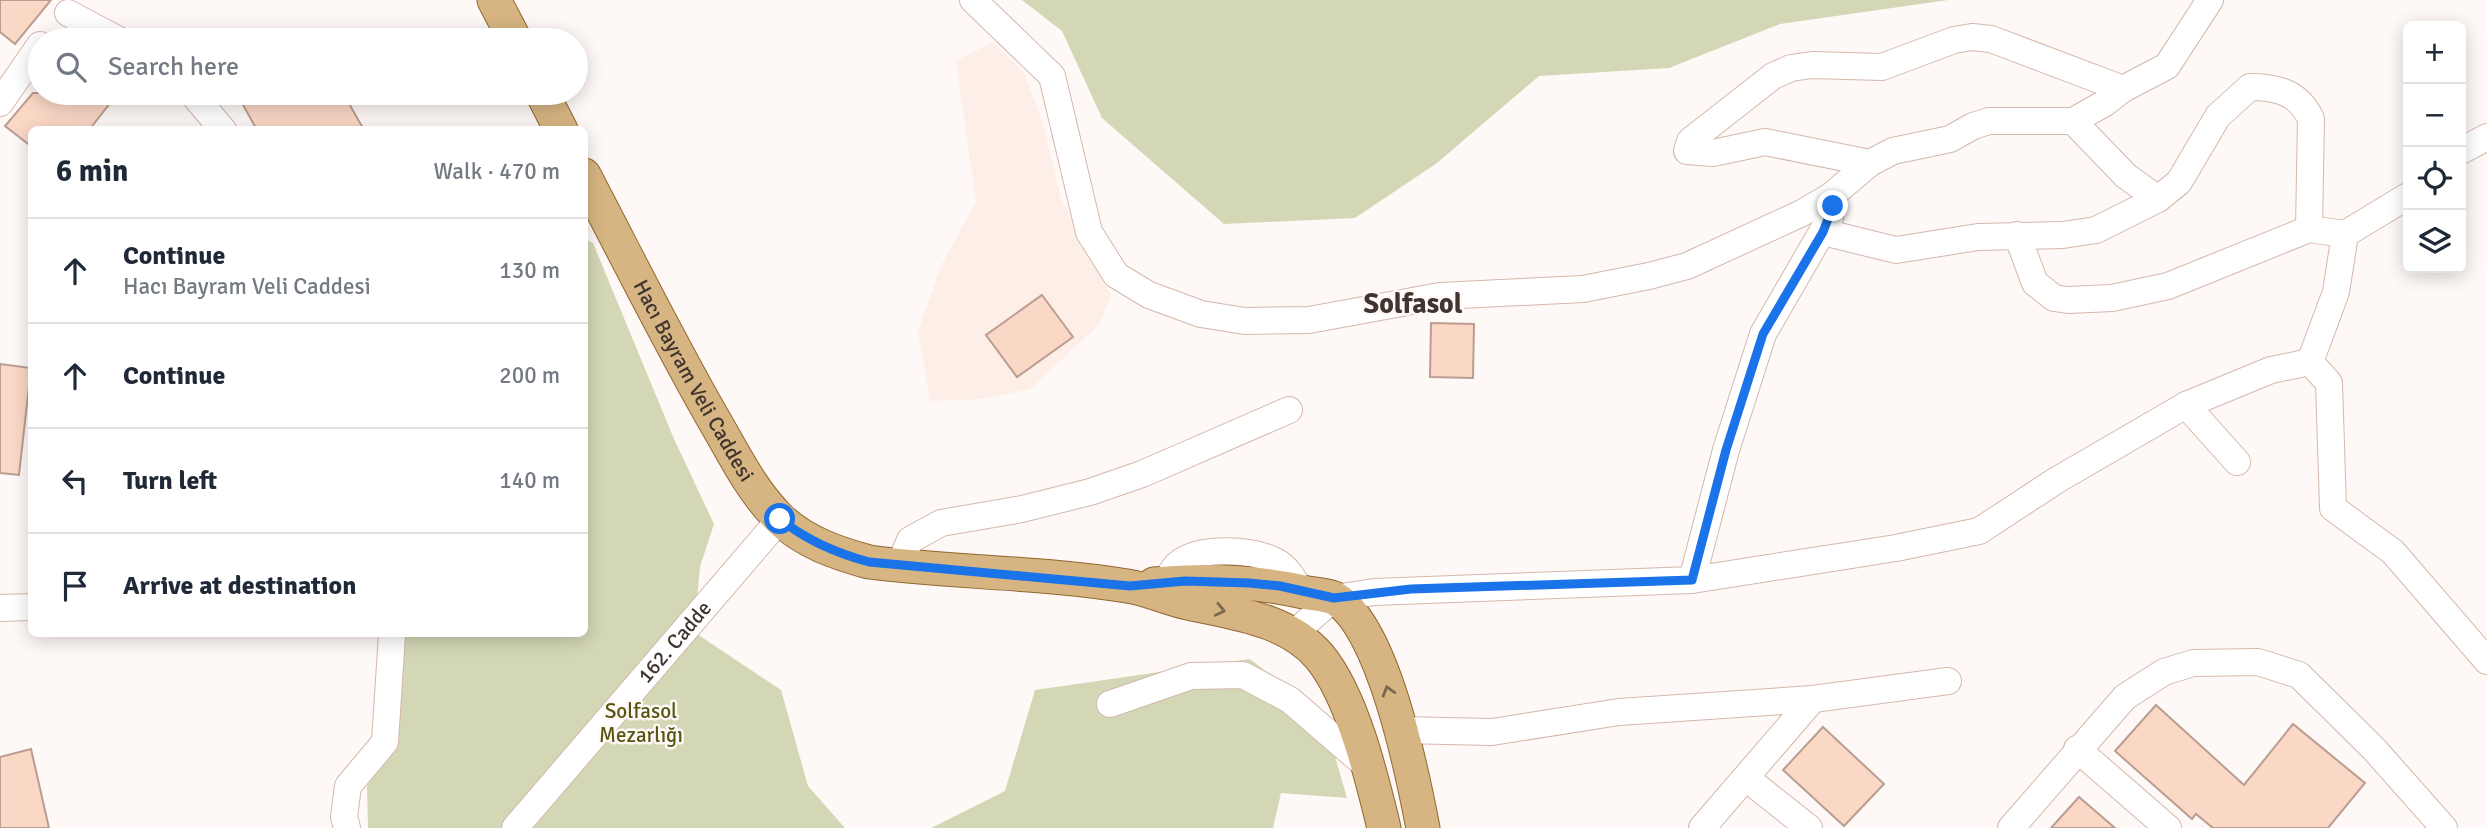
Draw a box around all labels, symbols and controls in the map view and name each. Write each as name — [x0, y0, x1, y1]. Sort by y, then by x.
map controls — [2403, 21, 2466, 273]
button: + — [2403, 21, 2466, 84]
search box — [28, 28, 588, 105]
icon: search — [52, 48, 90, 86]
text: Search here — [108, 51, 239, 83]
button: − — [2403, 84, 2466, 147]
button: locate — [2403, 147, 2466, 210]
text: 6 min — [56, 153, 128, 190]
text: Walk · 470 m — [434, 157, 560, 186]
route end — [1817, 190, 1848, 221]
button: layers — [2403, 210, 2466, 273]
text: Continue — [123, 240, 225, 272]
icon: ahead — [56, 252, 94, 290]
text: 130 m — [499, 256, 560, 285]
text: Hacı Bayram Veli Caddesi — [123, 272, 371, 301]
street label: Hacı Bayram Veli Caddesi — [628, 275, 760, 486]
district label: Solfasol — [1364, 287, 1463, 321]
icon: ahead — [56, 357, 94, 395]
text: Continue — [123, 360, 225, 392]
text: 200 m — [499, 361, 560, 390]
icon: left — [56, 462, 94, 500]
text: Turn left — [123, 465, 217, 497]
text: 140 m — [499, 466, 560, 495]
route start — [764, 503, 795, 534]
icon: arrive — [56, 567, 94, 605]
text: Arrive at destination — [123, 570, 356, 602]
street label: 162. Cadde — [632, 596, 717, 688]
one-way arrow — [1214, 602, 1226, 616]
one-way arrow — [1381, 685, 1396, 697]
park label: Solfasol Mezarlığı — [599, 698, 683, 748]

